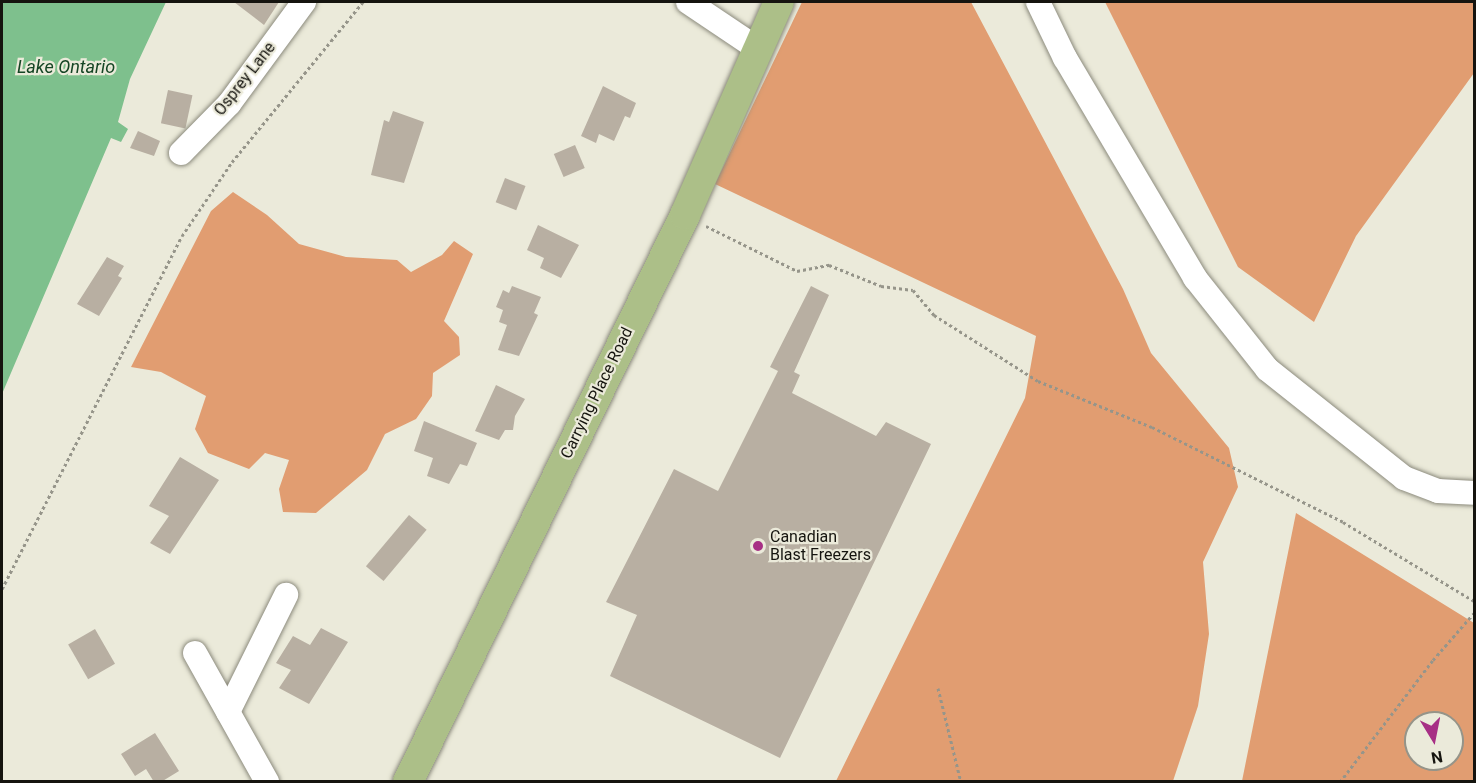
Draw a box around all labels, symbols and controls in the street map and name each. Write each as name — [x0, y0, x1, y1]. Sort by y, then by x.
street label: Osprey Lane — [210, 38, 280, 120]
water label: Lake Ontario — [17, 56, 115, 78]
street label: Carrying Place Road — [557, 324, 637, 462]
place label: Canadian Blast Freezers — [770, 527, 871, 565]
marker: Canadian Blast Freezers — [751, 539, 765, 553]
north arrow — [1404, 711, 1464, 771]
text: N — [1430, 747, 1444, 768]

